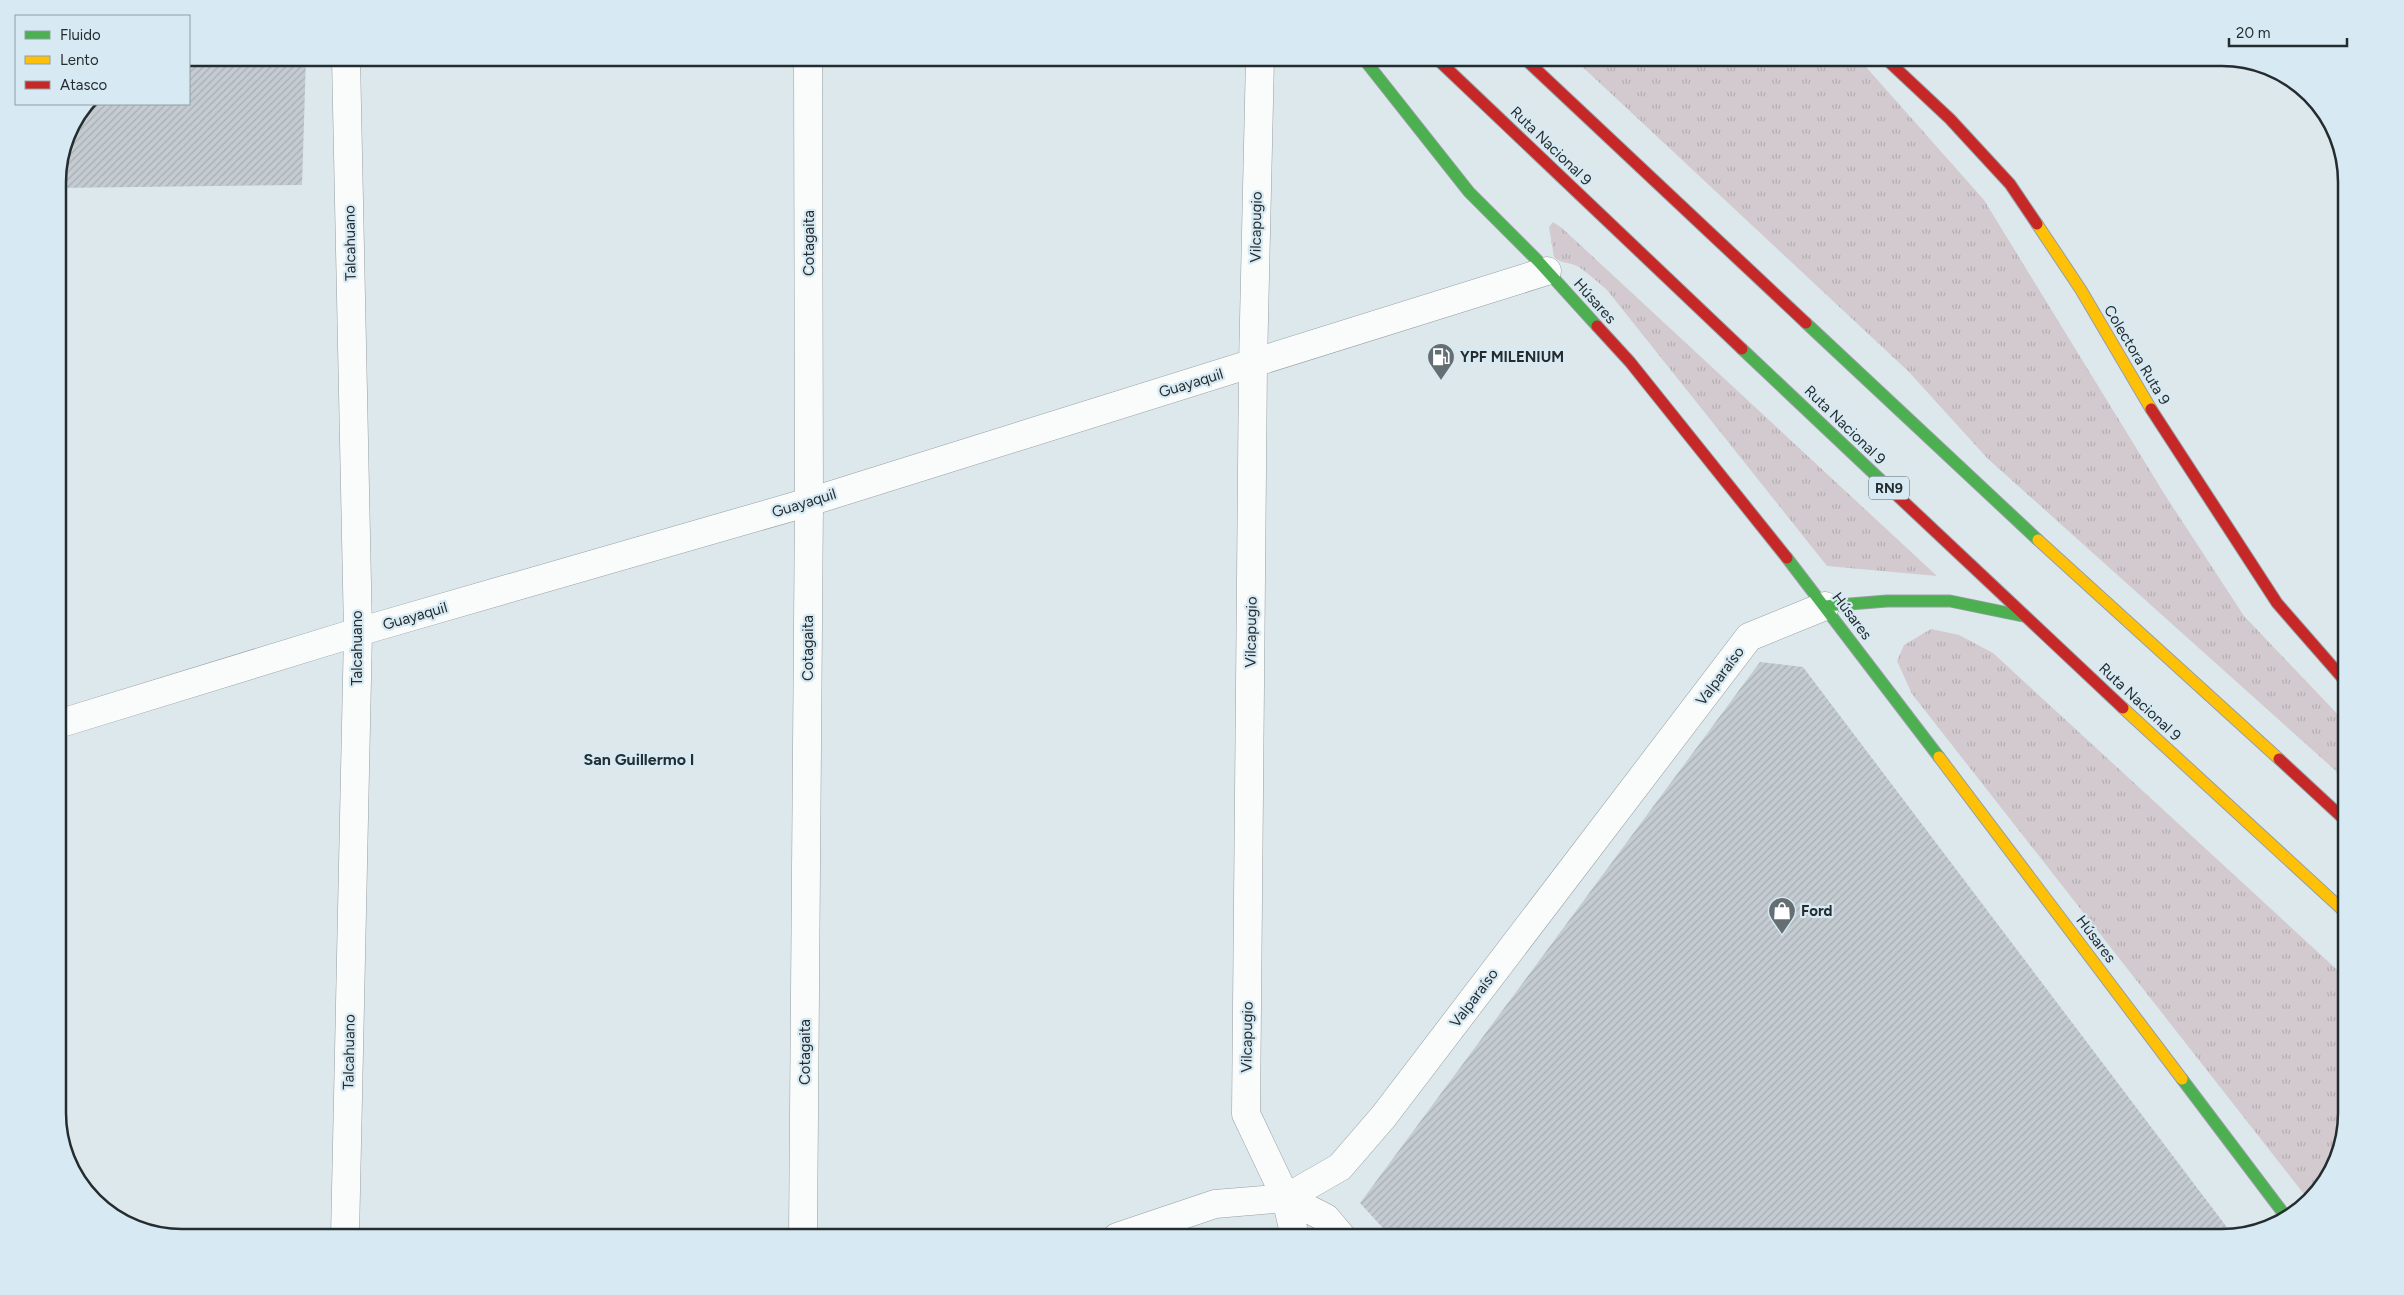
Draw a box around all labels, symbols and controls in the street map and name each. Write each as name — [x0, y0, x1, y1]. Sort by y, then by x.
legend — [15, 15, 190, 105]
scale bar — [2229, 15, 2346, 47]
text: 20 m — [2236, 24, 2270, 42]
text: Fluido — [60, 26, 101, 44]
text: Lento — [60, 51, 99, 69]
text: Atasco — [60, 76, 108, 94]
street label: Ruta Nacional 9 — [1507, 103, 1595, 189]
street label: Vilcapugio — [1246, 191, 1266, 263]
street label: Talcahuano — [340, 205, 360, 281]
street label: Cotagaita — [800, 210, 818, 276]
street label: Húsares — [1570, 275, 1620, 327]
street label: Colectora Ruta 9 — [2100, 302, 2174, 408]
fuel station icon: YPF MILENIUM — [1426, 342, 1456, 381]
place label: YPF MILENIUM — [1460, 348, 1564, 366]
street label: Guayaquil — [1157, 365, 1225, 401]
street label: Ruta Nacional 9 — [1801, 382, 1889, 468]
road number: RN9 — [1869, 476, 1909, 499]
street label: Guayaquil — [770, 485, 838, 521]
street label: Húsares — [1828, 589, 1876, 643]
street label: Vilcapugio — [1241, 596, 1261, 668]
street label: Guayaquil — [381, 598, 449, 634]
street label: Talcahuano — [348, 610, 366, 686]
street label: Cotagaita — [799, 615, 817, 681]
street label: Valparaíso — [1692, 643, 1748, 709]
street label: Ruta Nacional 9 — [2095, 659, 2185, 745]
district label: San Guillermo I — [584, 750, 694, 769]
shop icon: Ford — [1767, 896, 1797, 935]
place label: Ford — [1801, 902, 1833, 920]
street label: Húsares — [2072, 912, 2120, 966]
street label: Valparaíso — [1446, 965, 1502, 1031]
street label: Vilcapugio — [1237, 1001, 1257, 1073]
street label: Talcahuano — [339, 1014, 359, 1090]
street label: Cotagaita — [796, 1019, 814, 1085]

